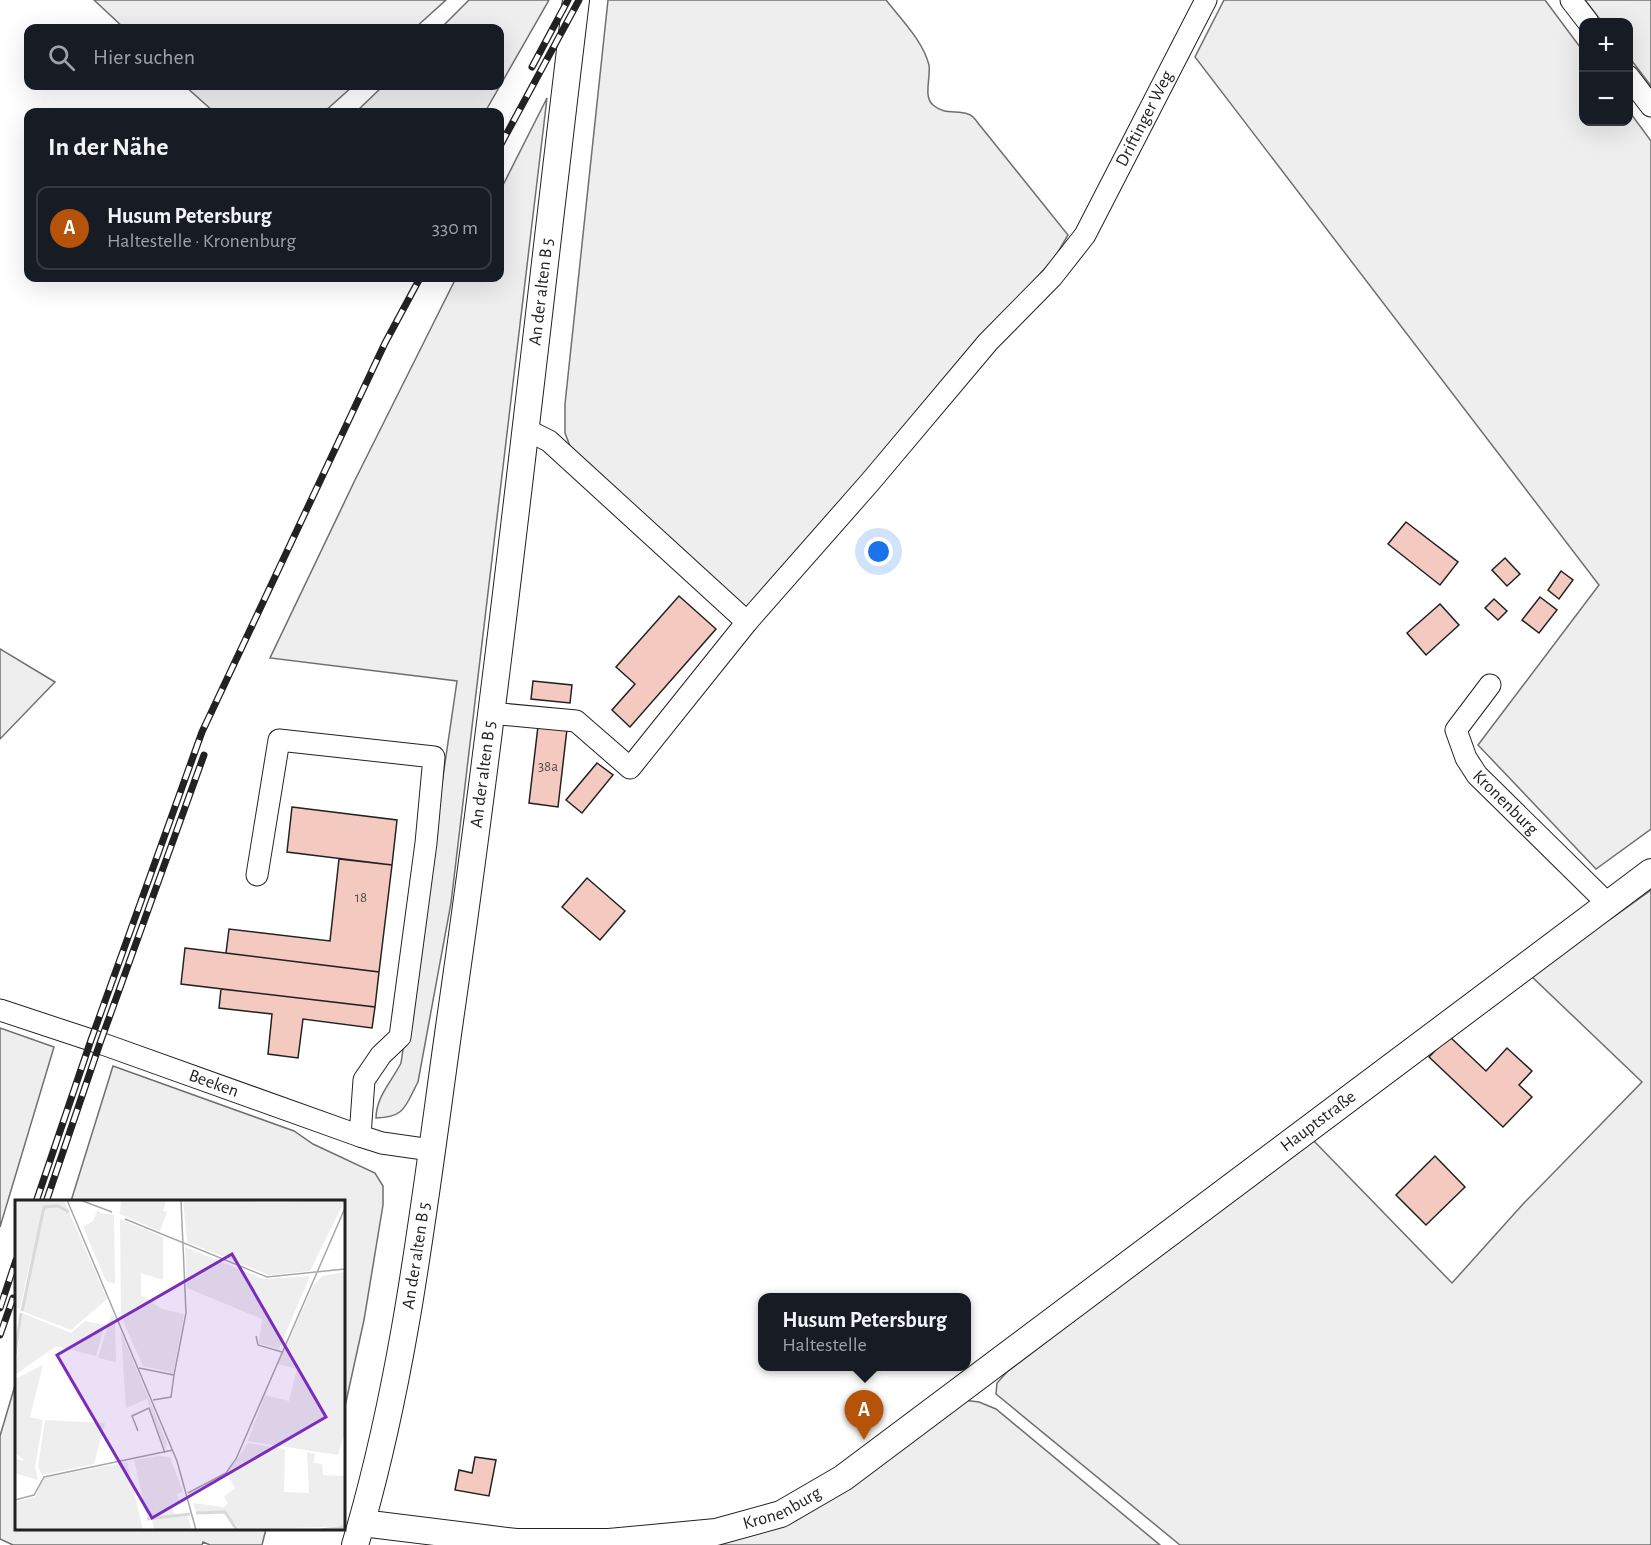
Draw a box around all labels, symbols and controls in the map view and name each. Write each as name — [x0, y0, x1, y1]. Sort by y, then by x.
map controls — [1579, 18, 1633, 126]
button: + — [1579, 18, 1633, 72]
search box — [24, 24, 504, 90]
icon: search — [45, 41, 78, 74]
text: Hier suchen — [93, 46, 195, 68]
street label: Driftinger Weg — [1113, 68, 1177, 169]
button: − — [1579, 72, 1633, 126]
text: In der Nähe — [48, 134, 168, 160]
text: Husum Petersburg — [107, 205, 272, 227]
text: A — [64, 218, 76, 238]
text: 330 m — [432, 218, 478, 238]
text: Haltestelle · Kronenburg — [107, 231, 296, 251]
street label: An der alten B 5 — [526, 237, 557, 347]
your location — [864, 537, 893, 566]
street label: An der alten B 5 — [468, 720, 499, 829]
house number: 38a — [538, 759, 558, 774]
street label: Kronenburg — [1469, 767, 1542, 839]
house number: 18 — [355, 890, 367, 905]
street label: Beeken — [186, 1066, 241, 1101]
street label: Hauptstraße — [1277, 1088, 1359, 1155]
inset map — [15, 1200, 345, 1530]
street label: An der alten B 5 — [399, 1201, 434, 1311]
popup — [758, 1293, 971, 1371]
text: Husum Petersburg — [782, 1309, 947, 1331]
text: Haltestelle — [782, 1335, 867, 1355]
pin: A — [844, 1390, 884, 1440]
street label: Kronenburg — [741, 1484, 825, 1533]

